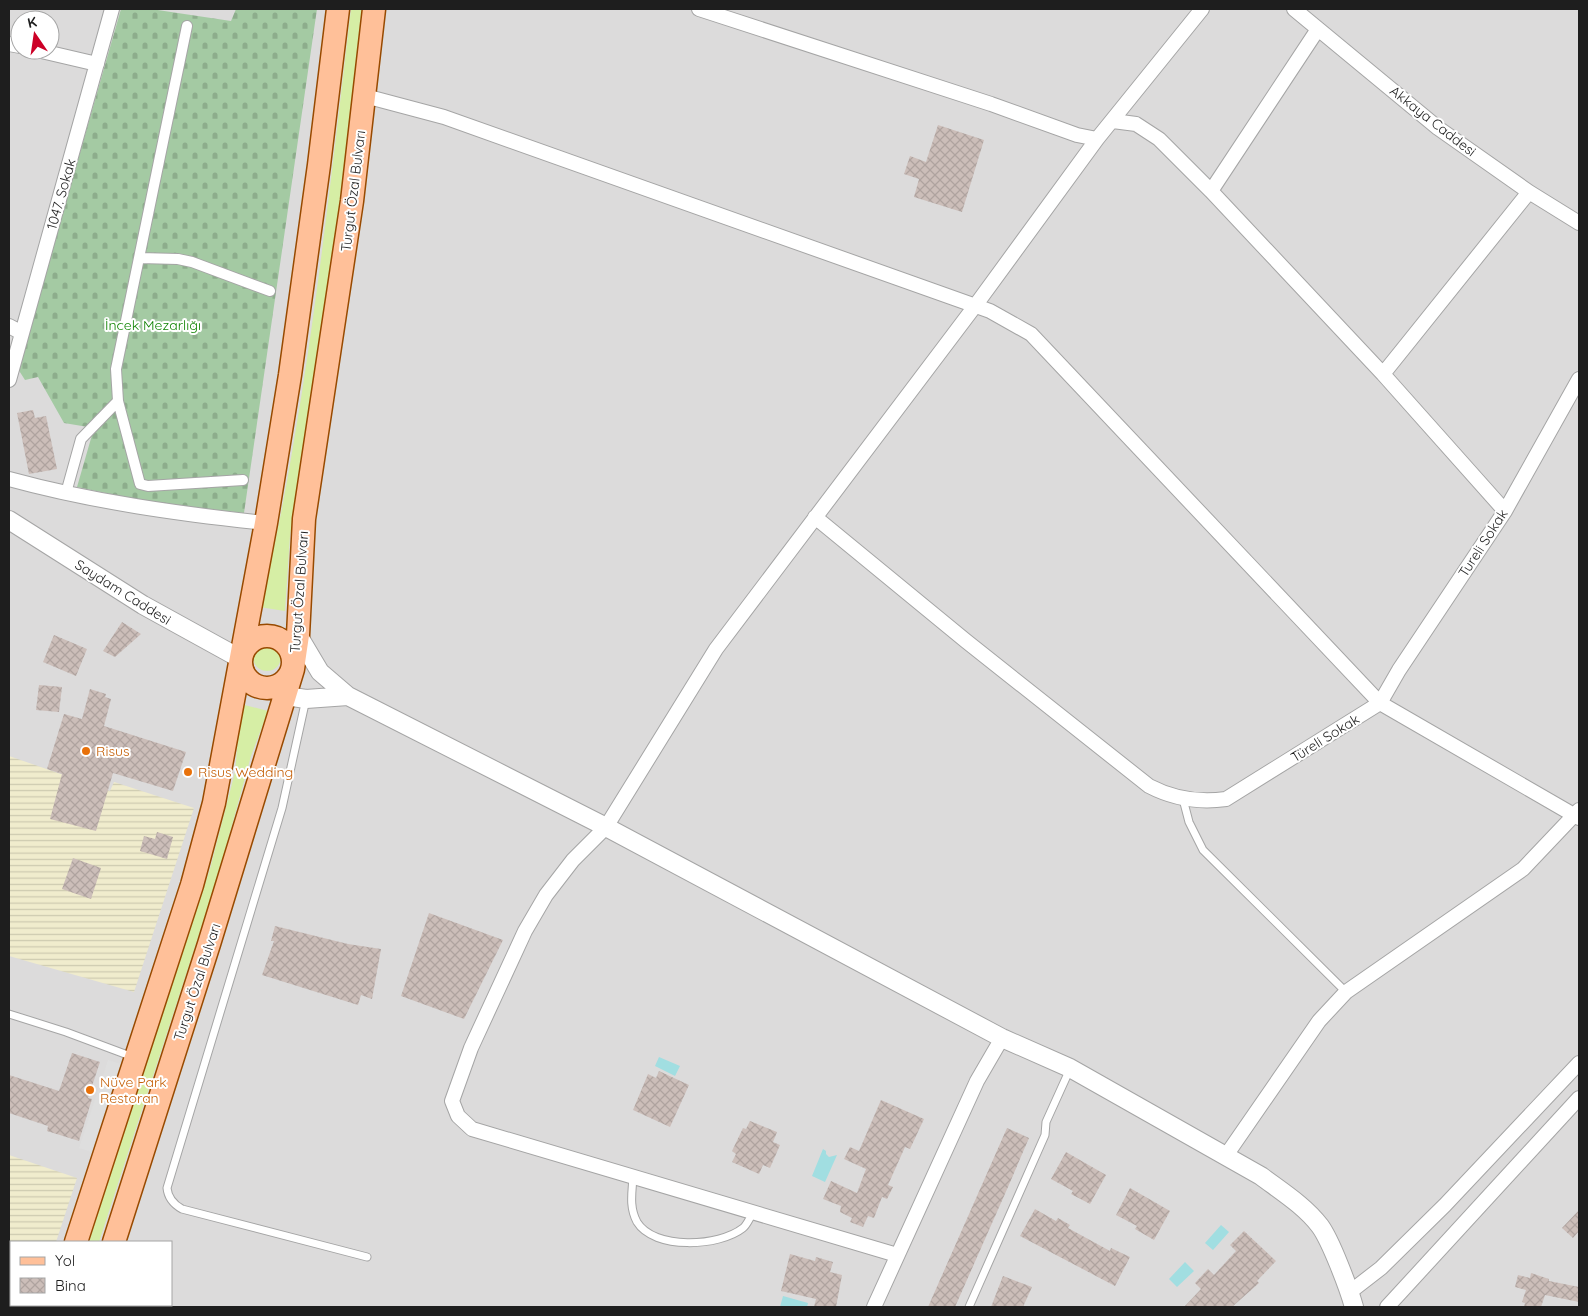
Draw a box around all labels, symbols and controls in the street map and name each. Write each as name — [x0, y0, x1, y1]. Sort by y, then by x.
north arrow — [10, 10, 60, 60]
text: K — [26, 13, 39, 32]
street label: Akkaya Caddesi — [1386, 82, 1480, 160]
street label: Turgut Özal Bulvarı — [337, 129, 369, 253]
street label: 1047. Sokak — [42, 156, 80, 232]
park label: İncek Mezarlığı — [105, 316, 201, 334]
street label: Tureli Sokak — [1454, 506, 1512, 580]
street label: Turgut Özal Bulvarı — [286, 530, 312, 654]
street label: Saydam Caddesi — [72, 555, 174, 629]
street label: Türeli Sokak — [1287, 710, 1363, 766]
place label: Risus — [96, 742, 129, 760]
marker: Risus — [80, 745, 92, 757]
place label: Risus Wedding — [198, 763, 293, 781]
marker: Risus Wedding — [182, 766, 194, 778]
street label: Turgut Özal Bulvarı — [170, 921, 224, 1043]
place label: Nüve Park Restoran — [100, 1073, 167, 1107]
marker: Nüve Park Restoran — [84, 1084, 96, 1096]
legend — [10, 1241, 172, 1306]
text: Yol — [55, 1251, 75, 1270]
text: Bina — [55, 1276, 86, 1295]

